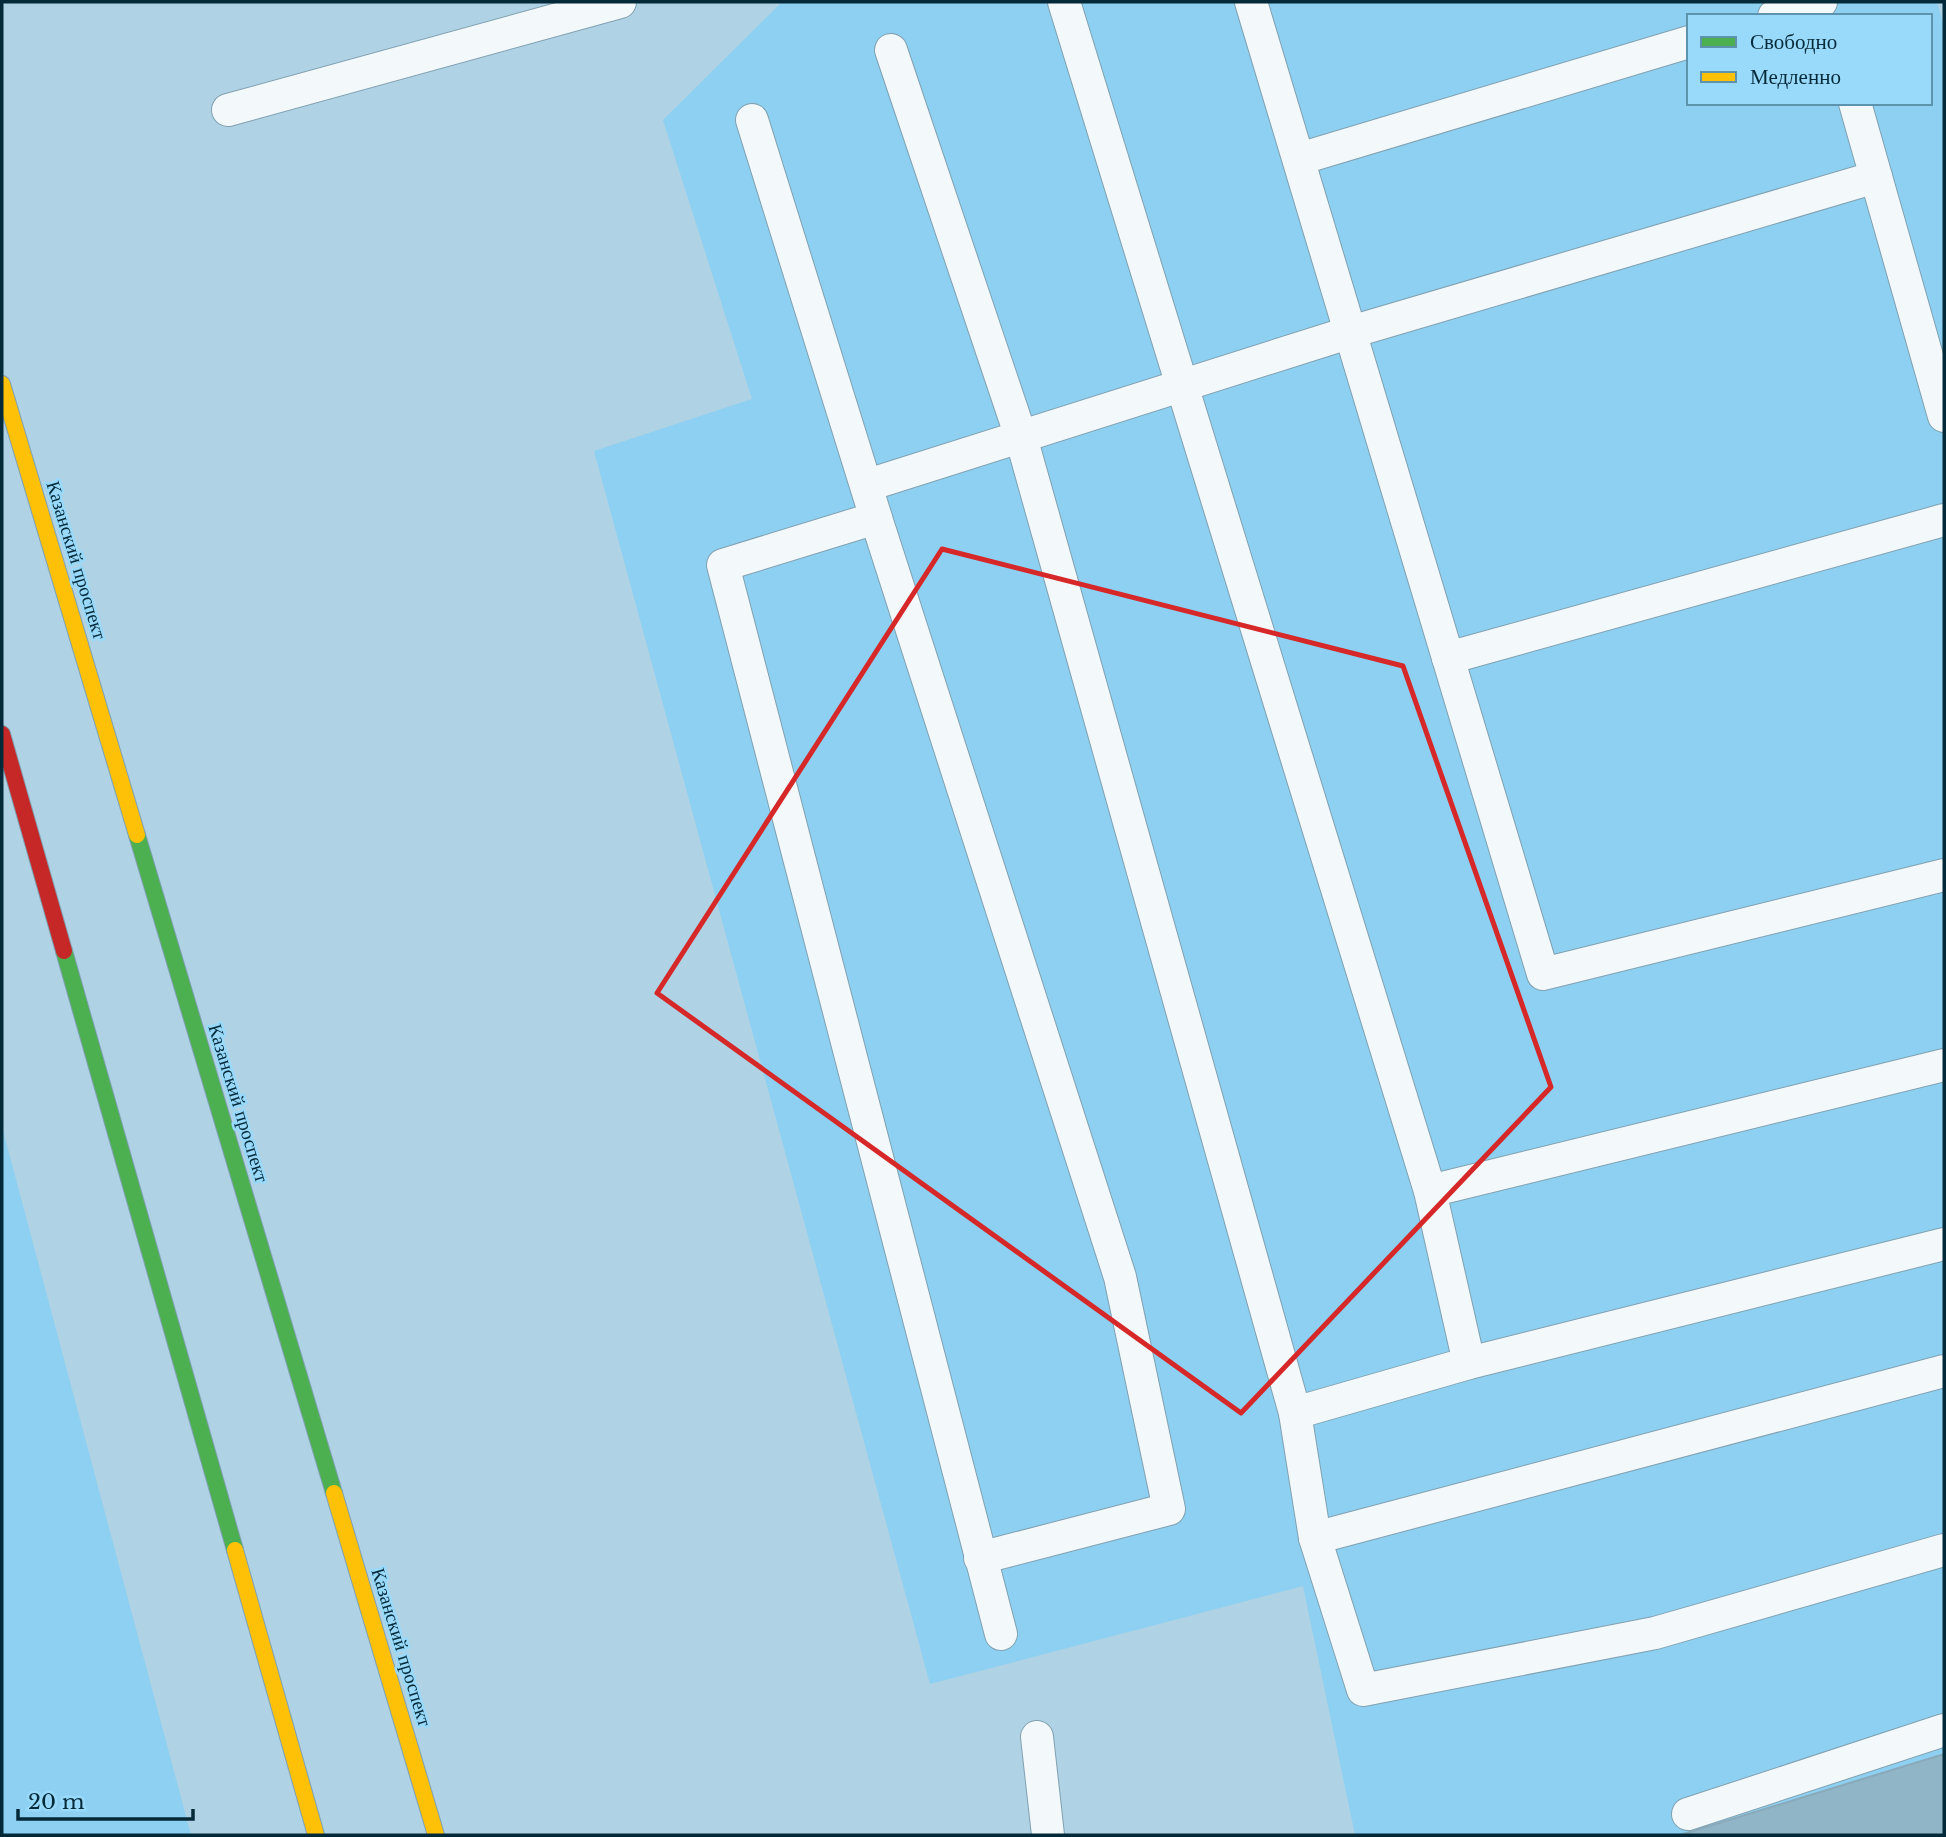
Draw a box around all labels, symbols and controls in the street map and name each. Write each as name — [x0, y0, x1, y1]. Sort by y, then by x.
legend — [1687, 14, 1932, 105]
text: Свободно — [1750, 29, 1837, 55]
text: Медленно — [1750, 64, 1841, 90]
street label: Казанский проспект — [41, 478, 112, 643]
street label: Казанский проспект — [203, 1021, 274, 1186]
street label: Казанский проспект — [366, 1565, 437, 1730]
scale bar — [18, 1778, 192, 1822]
text: 20 m — [28, 1789, 85, 1815]

